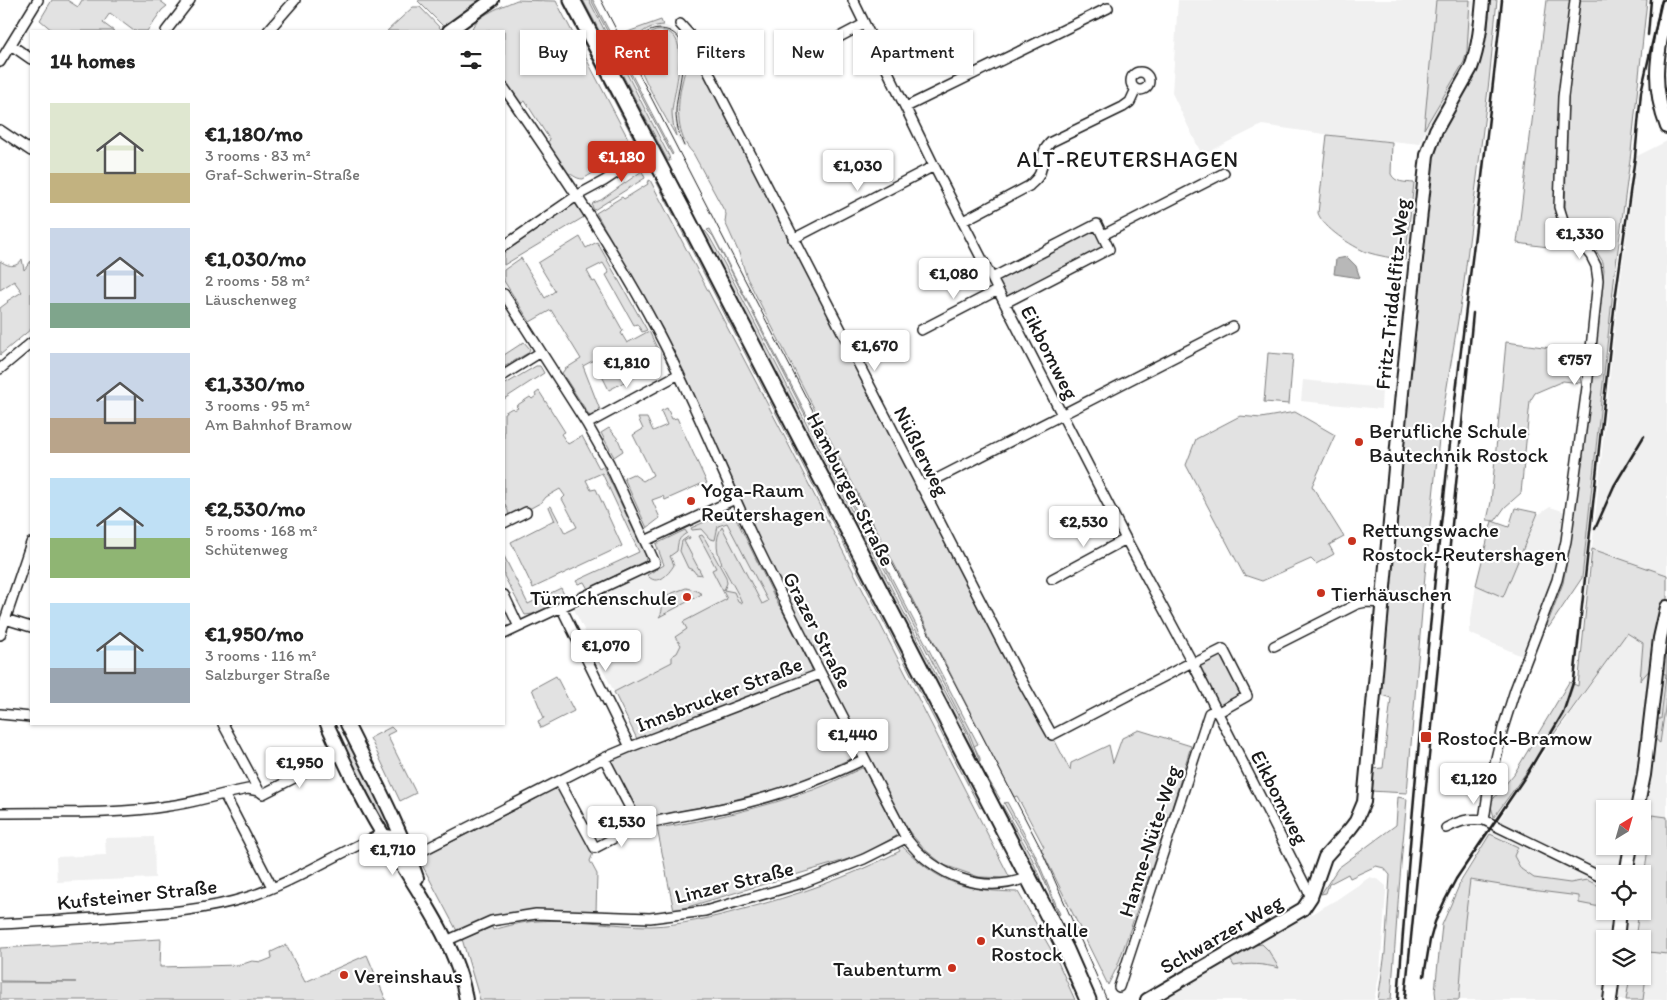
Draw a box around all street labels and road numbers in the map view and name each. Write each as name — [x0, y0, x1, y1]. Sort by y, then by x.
street label: Fritz-Triddelfitz-Weg — [1370, 197, 1414, 391]
street label: Eikbomweg — [1016, 301, 1084, 403]
street label: Nüßlerweg — [889, 402, 955, 500]
street label: Hamburger Straße — [801, 408, 901, 570]
street label: Grazer Straße — [778, 567, 858, 693]
street label: Innsbrucker Straße — [632, 651, 806, 737]
street label: Eikbomweg — [1246, 746, 1314, 848]
street label: Hanne-Nüte-Weg — [1113, 762, 1185, 920]
street label: Linzer Straße — [672, 855, 796, 909]
street label: Kufsteiner Straße — [56, 873, 218, 915]
street label: Schwarzer Weg — [1155, 889, 1287, 979]

